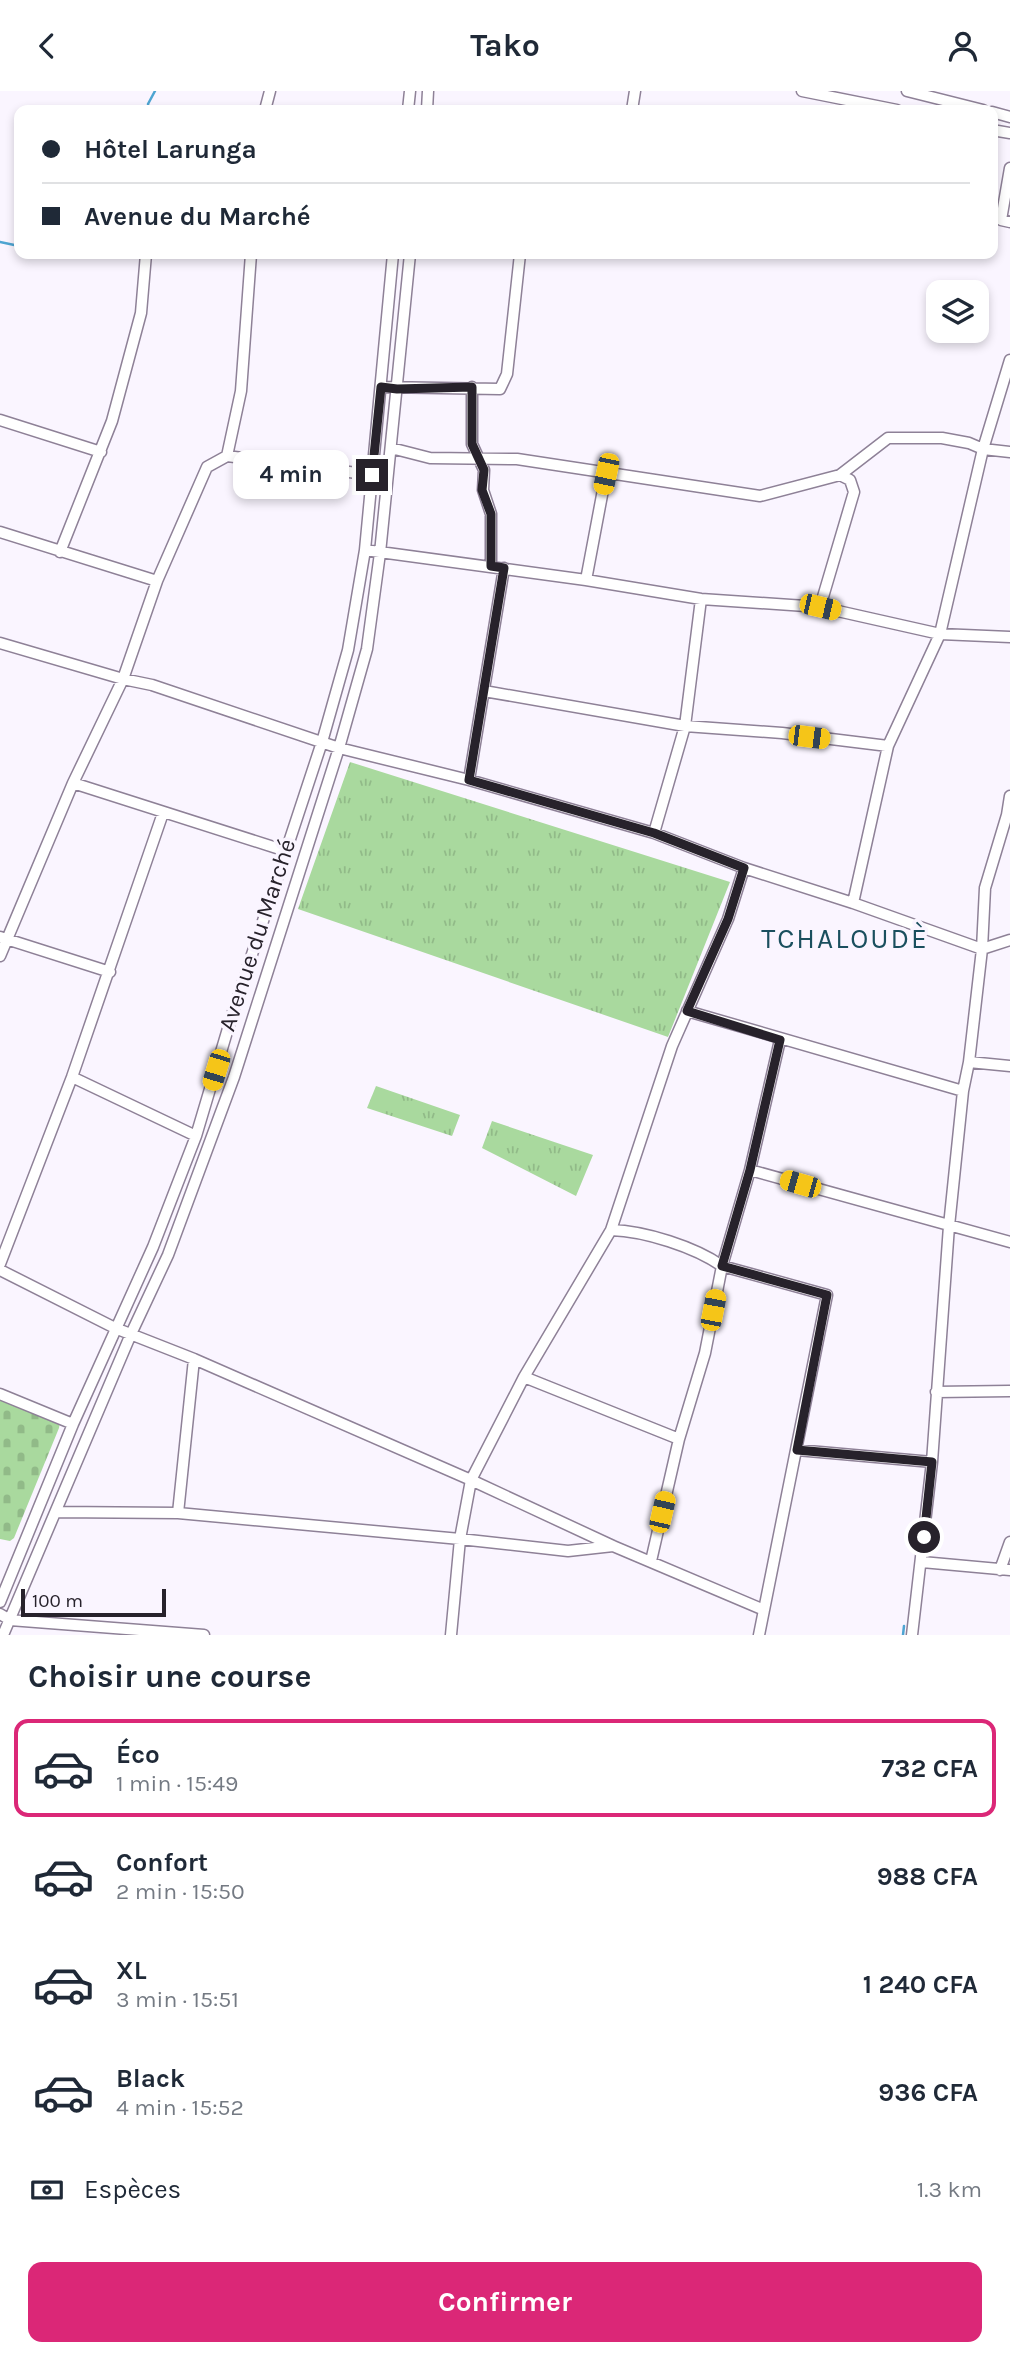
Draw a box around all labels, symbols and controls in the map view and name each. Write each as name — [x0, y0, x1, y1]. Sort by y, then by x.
icon: back — [28, 27, 66, 65]
text: Tako — [470, 27, 540, 64]
icon: person — [944, 27, 982, 65]
text: Hôtel Larunga — [84, 134, 257, 165]
text: Avenue du Marché — [84, 201, 311, 232]
map controls — [926, 280, 989, 343]
button: layers — [926, 280, 989, 343]
callout: 4 min — [232, 451, 348, 499]
car — [592, 451, 621, 497]
route end — [356, 459, 388, 491]
text: 4 min — [259, 461, 323, 488]
car — [798, 592, 843, 622]
car — [787, 724, 832, 750]
street label: Avenue du Marché — [213, 835, 301, 1035]
district label: TCHALOUDÈ — [761, 921, 929, 955]
car — [200, 1047, 233, 1093]
car — [777, 1168, 824, 1200]
car — [699, 1287, 728, 1333]
car — [648, 1489, 677, 1535]
route start — [908, 1521, 940, 1553]
scale bar — [21, 1586, 166, 1618]
text: 100 m — [32, 1590, 83, 1612]
text: Choisir une course — [28, 1658, 311, 1695]
icon: car — [32, 1737, 95, 1800]
text: Éco — [116, 1739, 160, 1770]
text: 732 CFA — [881, 1753, 978, 1784]
text: 1 min · 15:49 — [116, 1770, 238, 1797]
icon: car — [32, 1845, 95, 1908]
text: Confort — [116, 1847, 208, 1878]
text: 988 CFA — [877, 1861, 978, 1892]
text: 2 min · 15:50 — [116, 1878, 245, 1905]
icon: car — [32, 1953, 95, 2016]
text: XL — [116, 1955, 147, 1986]
text: 1 240 CFA — [863, 1969, 978, 2000]
text: 3 min · 15:51 — [116, 1986, 239, 2013]
icon: car — [32, 2061, 95, 2124]
text: Black — [116, 2063, 185, 2094]
text: 936 CFA — [878, 2077, 978, 2108]
text: 4 min · 15:52 — [116, 2094, 244, 2121]
icon: cash — [28, 2171, 66, 2209]
text: Espèces — [84, 2174, 181, 2205]
text: 1.3 km — [917, 2176, 982, 2203]
button: Confirmer — [28, 2262, 982, 2342]

